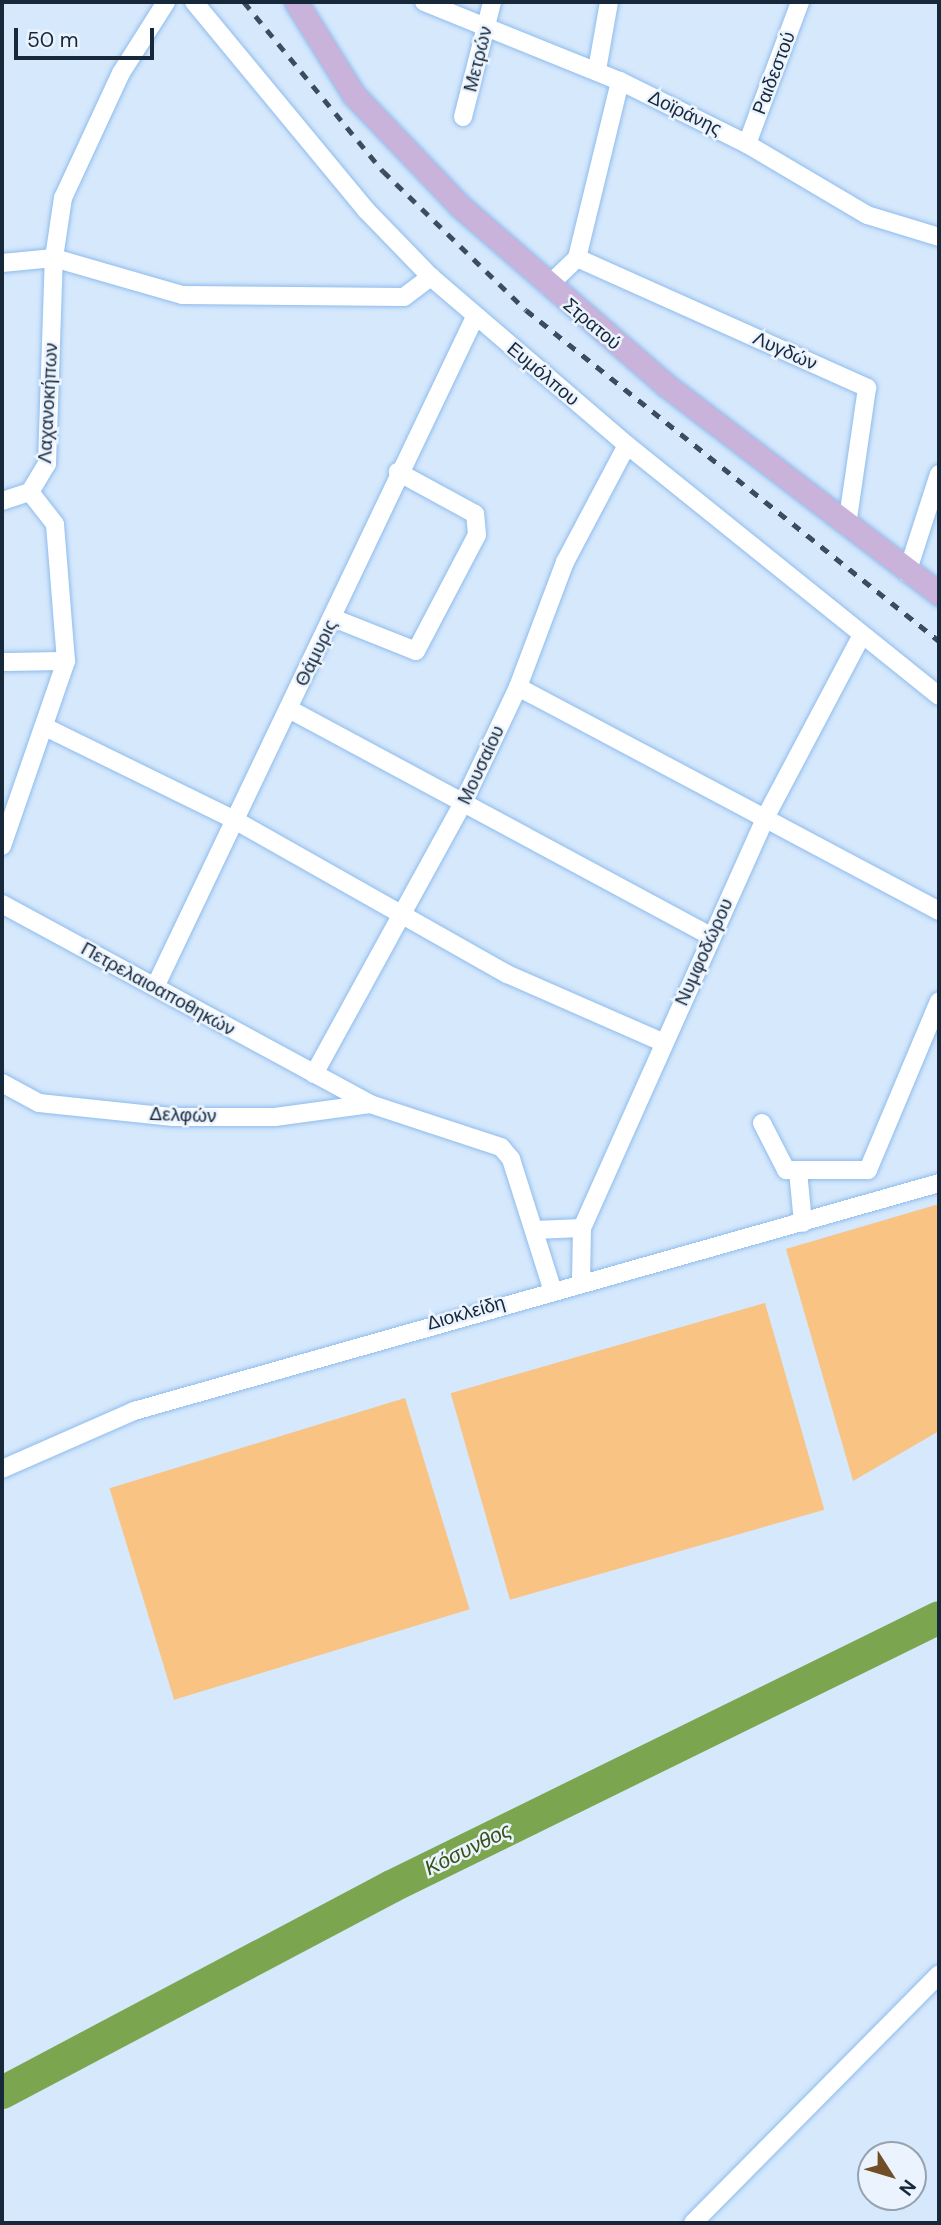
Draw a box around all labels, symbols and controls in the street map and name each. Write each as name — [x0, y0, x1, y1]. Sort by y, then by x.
scale bar — [18, 14, 158, 58]
street label: Μετρών — [459, 24, 497, 94]
text: 50 m — [27, 26, 78, 54]
street label: Ραιδεστού — [748, 28, 800, 118]
street label: Δοϊράνης — [645, 86, 725, 140]
street label: Στρατού — [559, 293, 625, 355]
street label: Λυγδών — [750, 327, 820, 375]
street label: Ευμόλπου — [502, 337, 584, 411]
street label: Λαχανοκήπων — [33, 342, 63, 464]
street label: Θάμυρις — [290, 616, 342, 690]
street label: Μουσαίου — [453, 722, 509, 808]
street label: Νυμφοδώρου — [670, 895, 738, 1009]
street label: Πετρελαιοαποθηκών — [77, 937, 239, 1041]
street label: Δελφών — [149, 1102, 217, 1128]
street label: Διοκλείδη — [424, 1291, 508, 1335]
water label: Κόσυνθος — [420, 1817, 516, 1881]
north arrow — [857, 2141, 927, 2211]
text: N — [893, 2175, 922, 2201]

